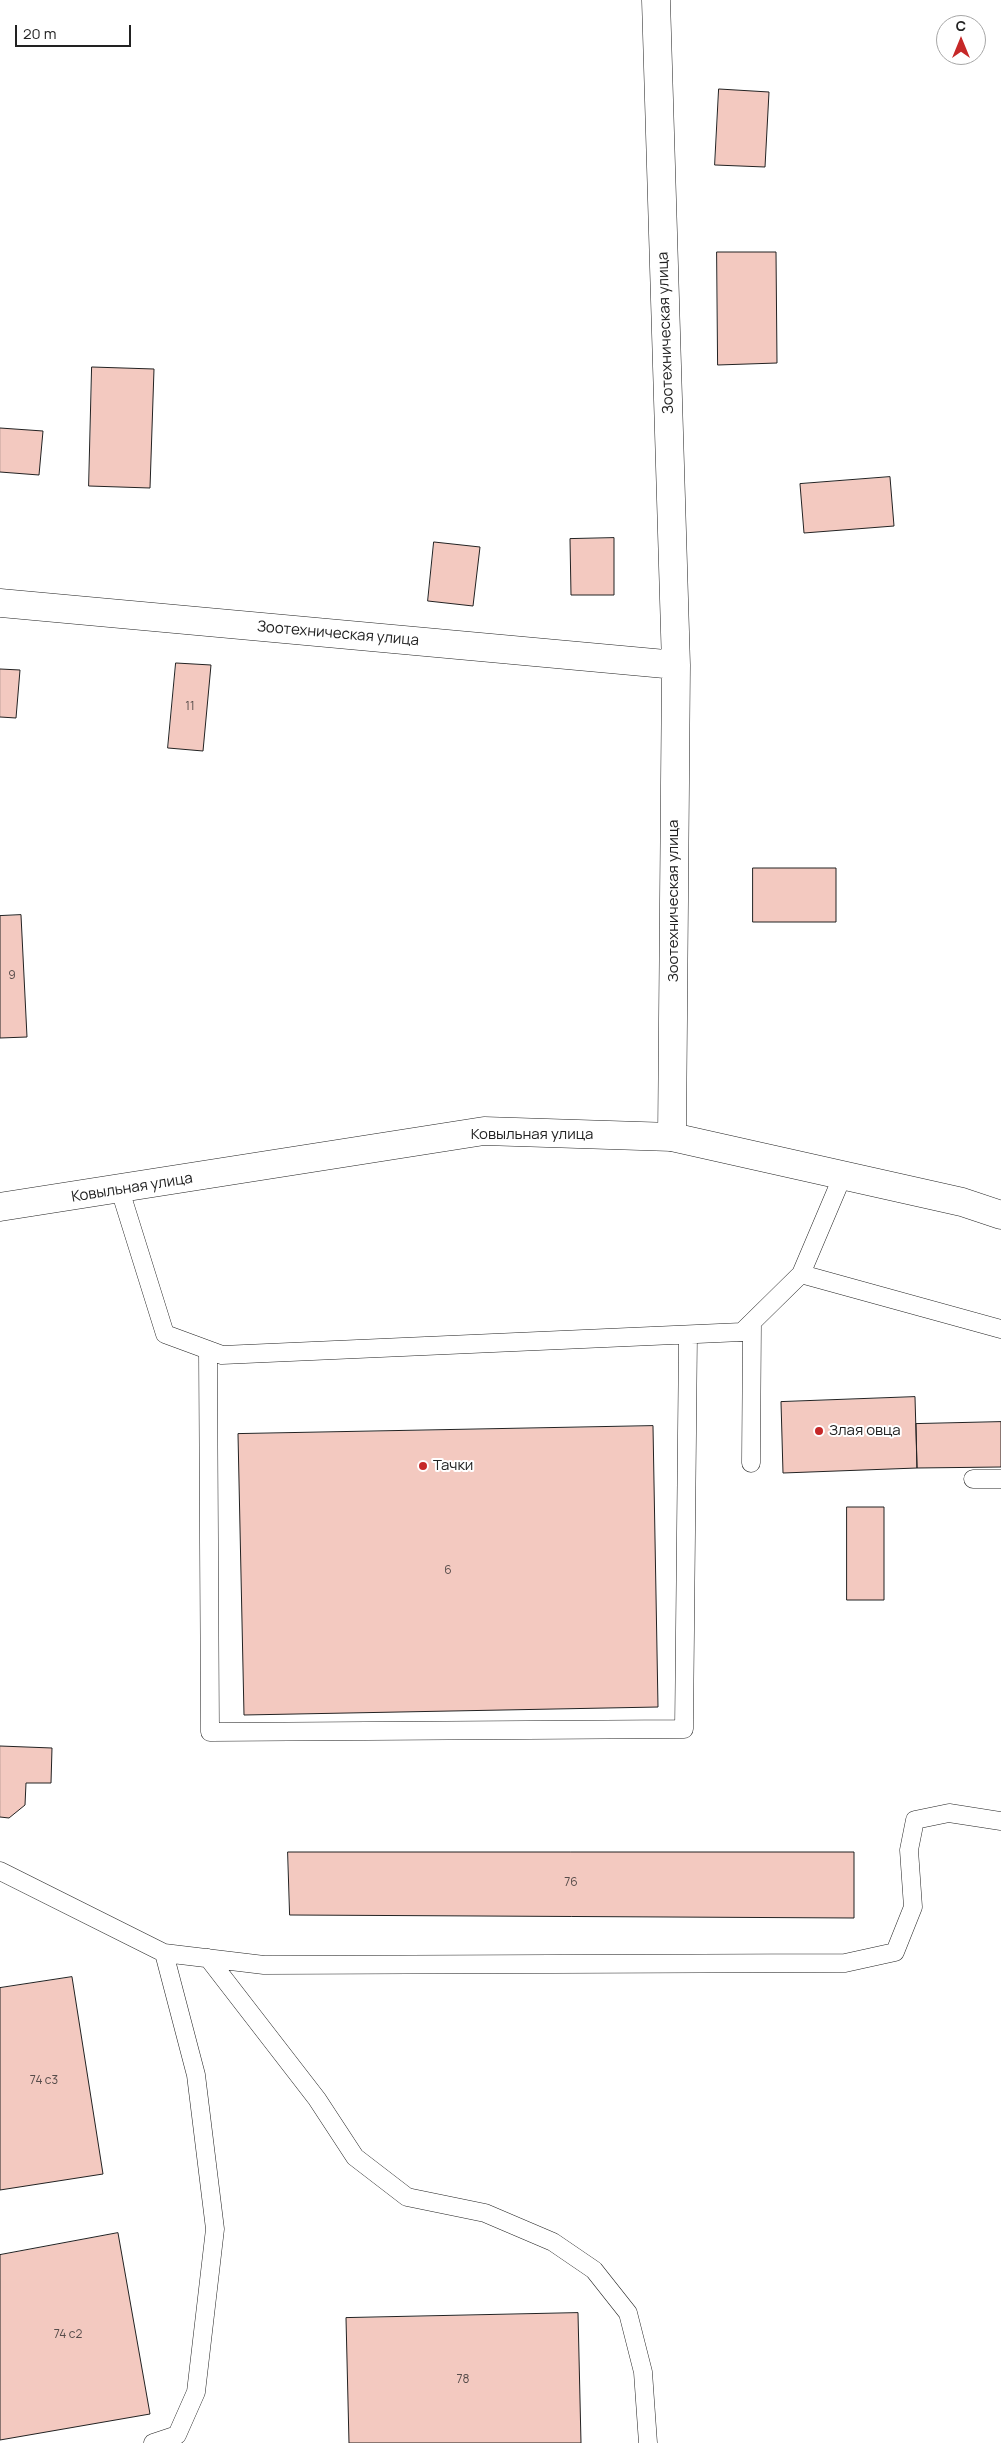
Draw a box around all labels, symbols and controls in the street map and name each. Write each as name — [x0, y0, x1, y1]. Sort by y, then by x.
scale bar — [18, 15, 134, 47]
north arrow — [936, 15, 986, 65]
text: С — [956, 16, 966, 35]
text: 20 m — [23, 23, 56, 44]
street label: Зоотехническая улица — [654, 251, 678, 415]
street label: Зоотехническая улица — [256, 618, 420, 650]
house number: 11 — [185, 700, 195, 714]
street label: Зоотехническая улица — [665, 820, 683, 982]
house number: 9 — [8, 969, 16, 983]
street label: Ковыльная улица — [471, 1126, 593, 1144]
street label: Ковыльная улица — [70, 1170, 194, 1206]
place label: Злая овца — [829, 1422, 901, 1440]
marker: Злая овца — [813, 1425, 825, 1437]
place label: Тачки — [433, 1457, 473, 1475]
marker: Тачки — [417, 1460, 429, 1472]
house number: 6 — [444, 1564, 452, 1578]
house number: 76 — [564, 1876, 578, 1890]
house number: 74 с3 — [30, 2074, 58, 2088]
house number: 74 с2 — [54, 2328, 82, 2342]
house number: 78 — [457, 2373, 469, 2387]

